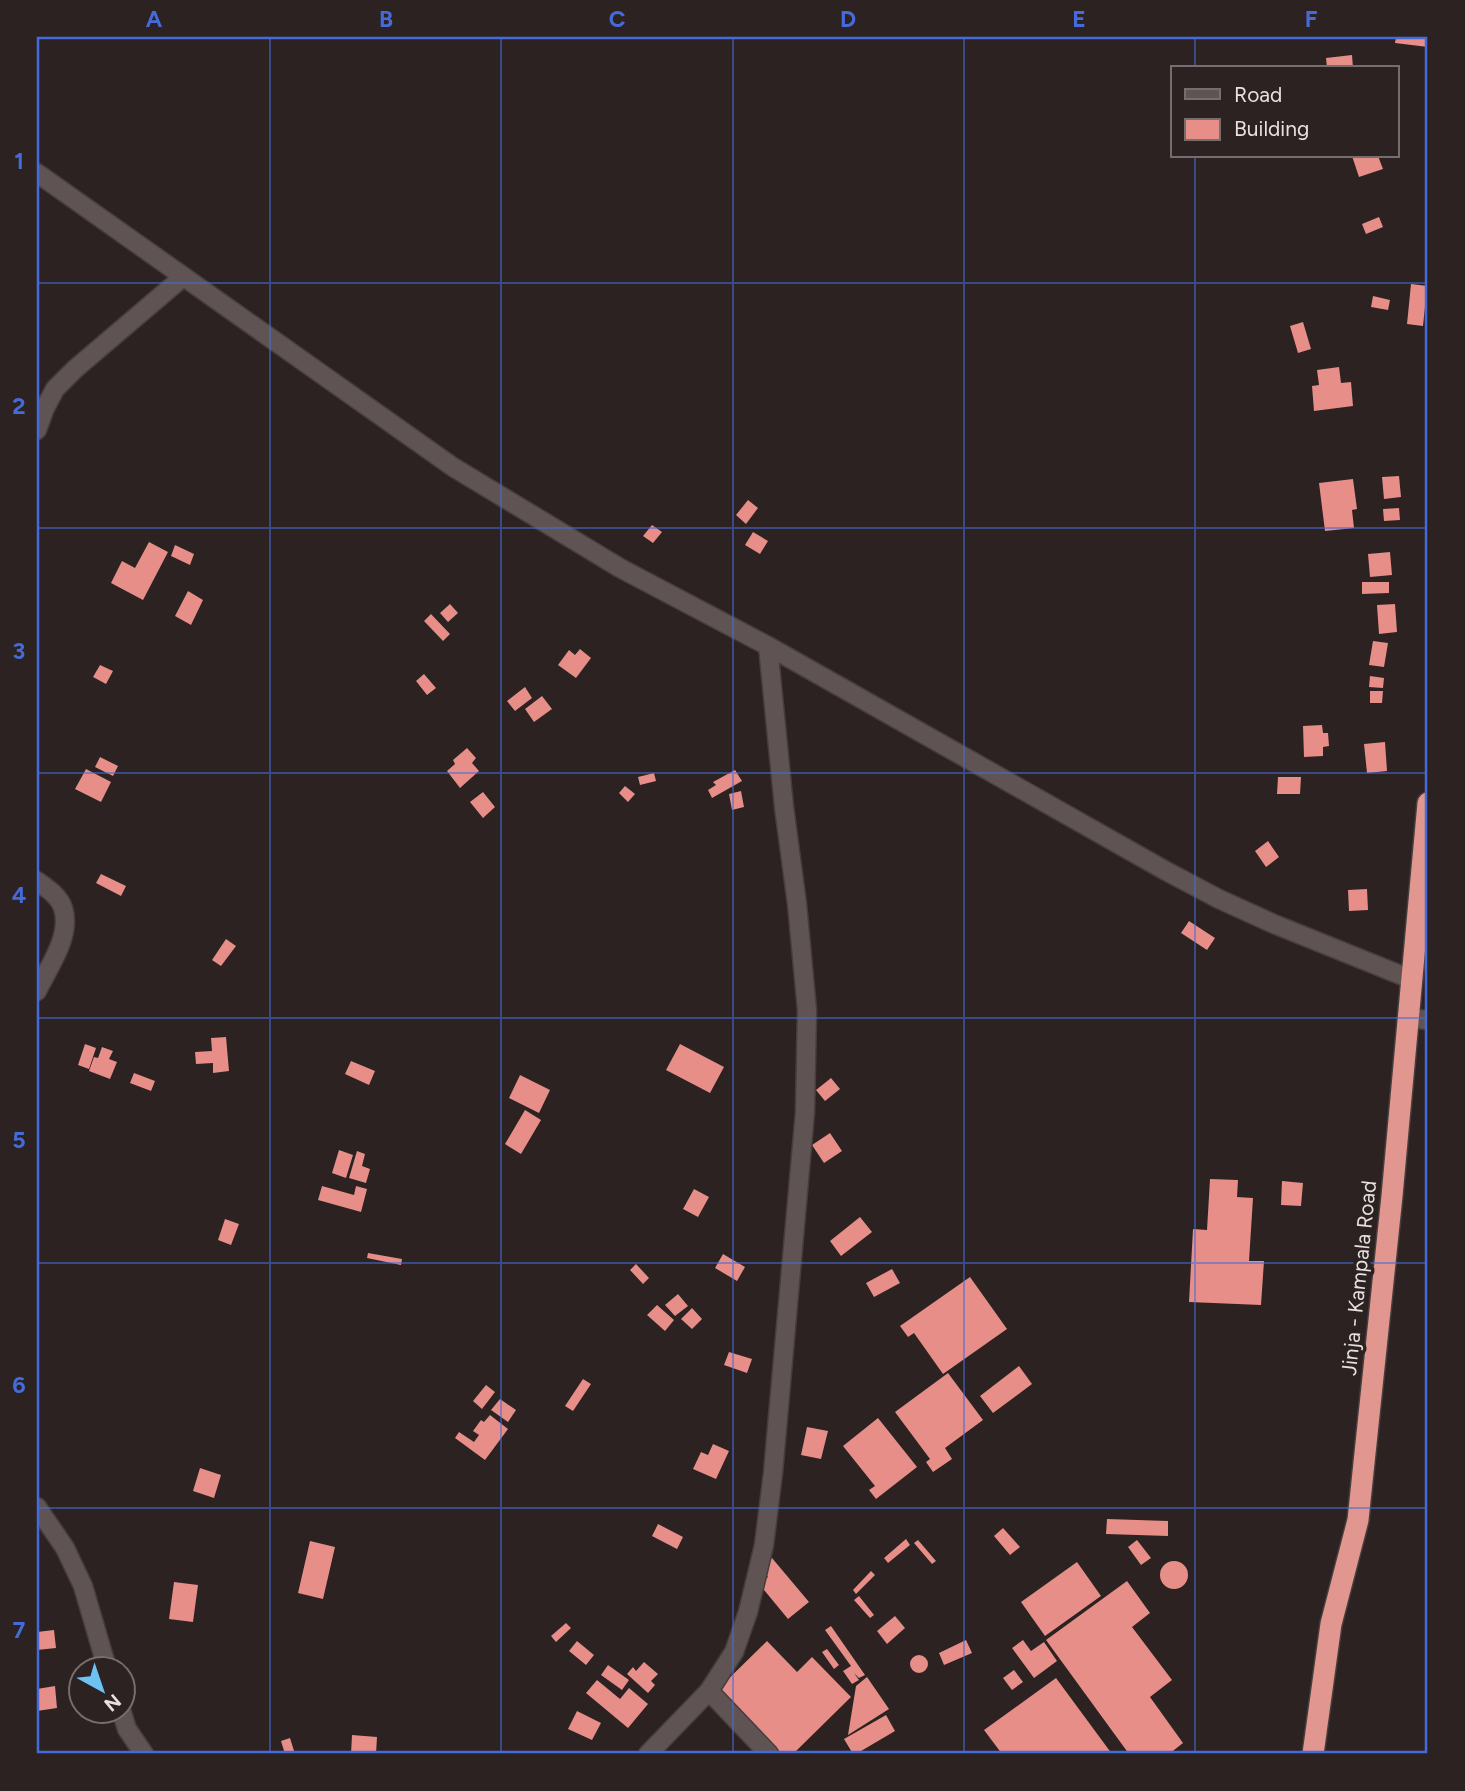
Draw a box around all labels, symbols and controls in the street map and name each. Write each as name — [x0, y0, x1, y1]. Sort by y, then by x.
text: A — [146, 5, 163, 33]
text: B — [379, 5, 393, 33]
text: C — [609, 5, 626, 33]
text: D — [840, 5, 856, 33]
text: E — [1072, 5, 1086, 33]
text: F — [1305, 5, 1318, 33]
legend — [1171, 66, 1398, 158]
text: Road — [1234, 82, 1282, 107]
text: Building — [1234, 116, 1309, 141]
text: 1 — [14, 147, 24, 175]
text: 2 — [12, 392, 26, 420]
text: 3 — [13, 637, 25, 665]
text: 4 — [12, 881, 26, 909]
text: 5 — [12, 1126, 26, 1154]
street label: Jinja - Kampala Road — [1336, 1179, 1381, 1377]
text: 6 — [12, 1371, 26, 1399]
text: 7 — [13, 1616, 26, 1644]
north arrow — [66, 1654, 136, 1724]
text: N — [100, 1689, 126, 1716]

